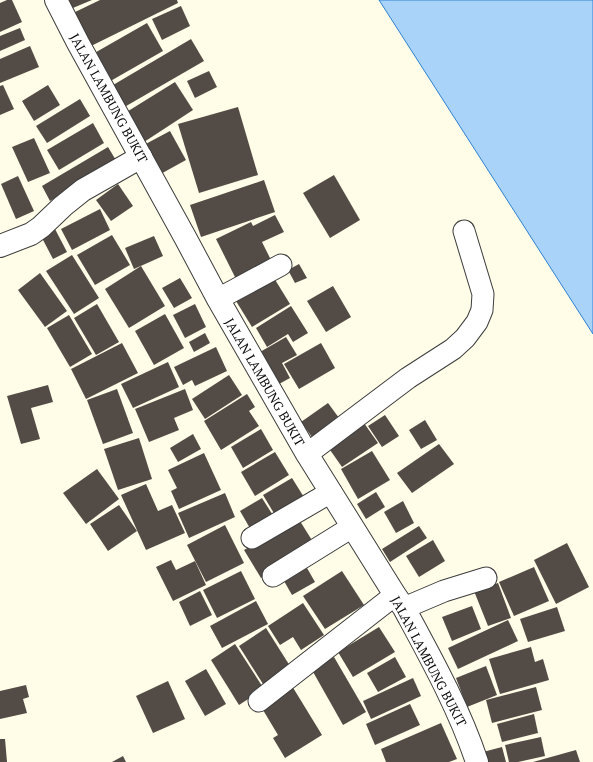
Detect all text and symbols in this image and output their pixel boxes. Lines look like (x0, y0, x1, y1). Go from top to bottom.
street label: JALAN LAMBUNG BUKIT (66, 30, 152, 166)
street label: JALAN LAMBUNG BUKIT (221, 315, 309, 449)
street label: JALAN LAMBUNG BUKIT (387, 593, 471, 729)

